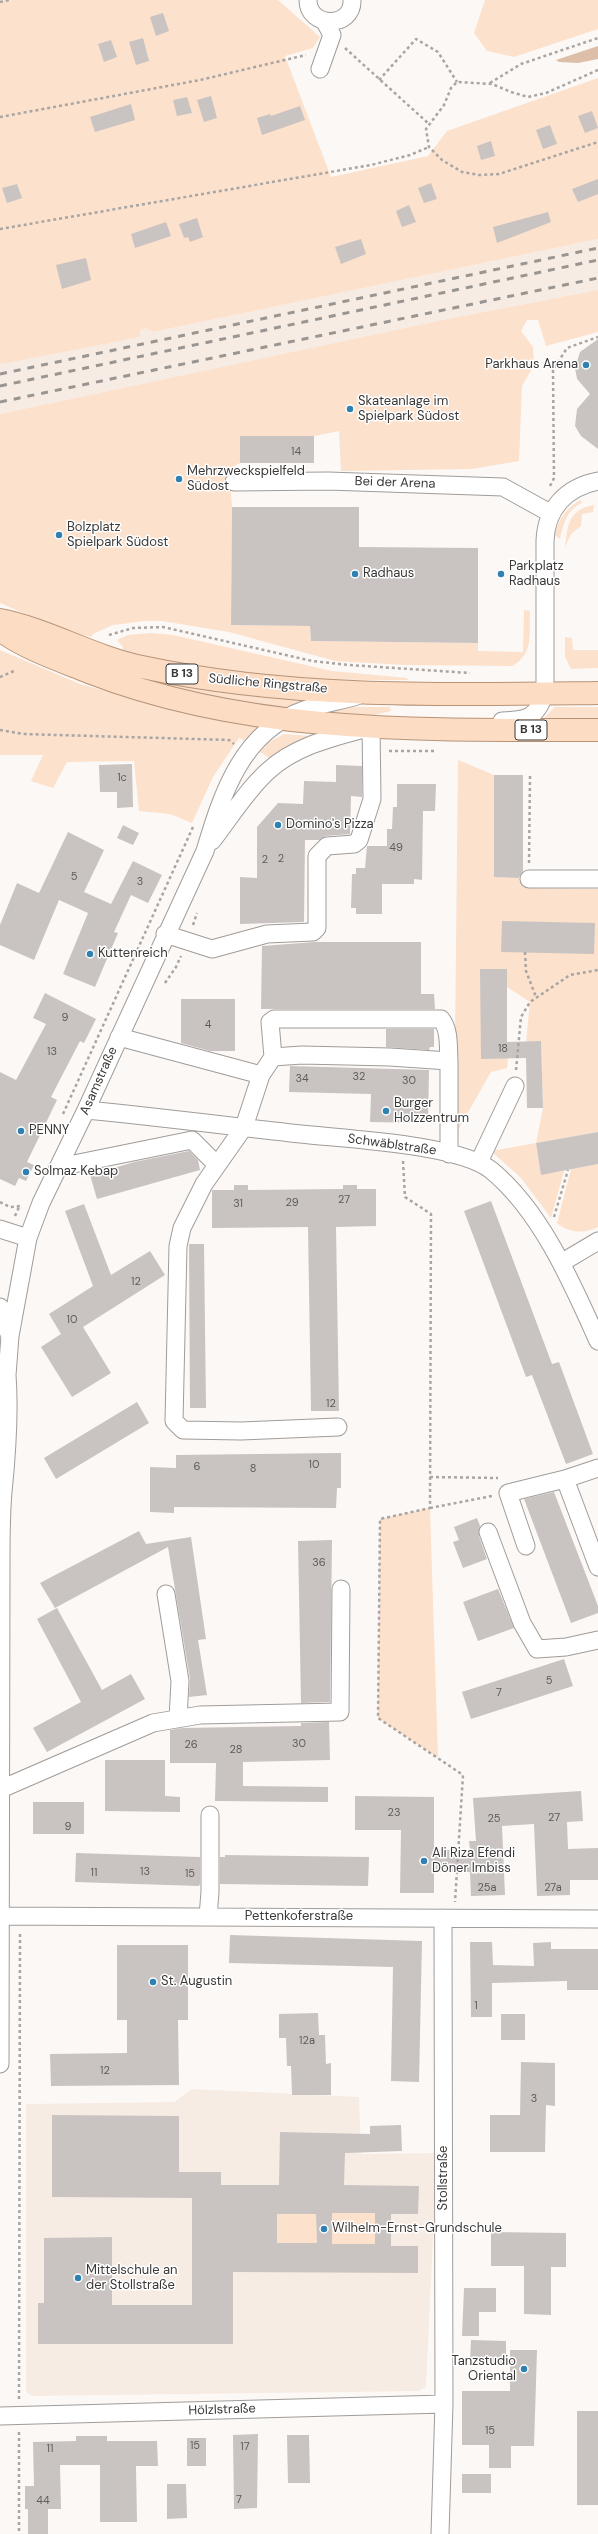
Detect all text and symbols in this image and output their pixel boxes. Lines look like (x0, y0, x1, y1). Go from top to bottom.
place label: Parkhaus Arena (485, 357, 578, 373)
marker: Parkhaus Arena (581, 360, 591, 370)
place label: Skateanlage im Spielpark Südost (358, 394, 459, 425)
marker: Skateanlage im Spielpark Südost (345, 404, 355, 414)
house number: 14 (291, 445, 301, 459)
place label: Mehrzweckspielfeld Südost (187, 464, 305, 495)
marker: Mehrzweckspielfeld Südost (174, 474, 184, 484)
street label: Bei der Arena (354, 474, 436, 492)
place label: Bolzplatz Spielpark Südost (67, 520, 168, 551)
marker: Bolzplatz Spielpark Südost (54, 530, 64, 540)
place label: Parkplatz Radhaus (509, 559, 564, 590)
place label: Radhaus (363, 566, 414, 582)
marker: Radhaus (350, 569, 360, 579)
marker: Parkplatz Radhaus (496, 569, 506, 579)
road number: B 13 (166, 664, 198, 684)
street label: Südliche Ringstraße (208, 671, 328, 697)
road number: B 13 (515, 720, 547, 740)
house number: 1c (117, 771, 127, 785)
place label: Domino's Pizza (286, 817, 374, 833)
marker: Domino's Pizza (273, 820, 283, 830)
house number: 49 (389, 841, 403, 855)
house number: 2 (278, 852, 284, 866)
house number: 2 (262, 853, 268, 867)
house number: 5 (71, 870, 77, 884)
house number: 3 (137, 875, 143, 889)
place label: Kuttenreich (98, 946, 168, 962)
marker: Kuttenreich (85, 949, 95, 959)
house number: 9 (62, 1011, 68, 1025)
house number: 4 (205, 1018, 211, 1032)
house number: 18 (498, 1042, 508, 1056)
house number: 13 (47, 1045, 57, 1059)
street label: Asamstraße (77, 1045, 121, 1117)
house number: 32 (353, 1070, 365, 1084)
house number: 34 (295, 1072, 309, 1086)
house number: 30 (402, 1074, 416, 1088)
place label: Burger Holzzentrum (394, 1096, 469, 1127)
marker: Burger Holzzentrum (381, 1106, 391, 1116)
place label: PENNY (29, 1123, 69, 1139)
marker: PENNY (16, 1126, 26, 1136)
street label: Schwäblstraße (347, 1131, 437, 1159)
place label: Solmaz Kebap (34, 1164, 118, 1180)
marker: Solmaz Kebap (21, 1167, 31, 1177)
house number: 27 (338, 1193, 350, 1207)
house number: 29 (285, 1196, 299, 1210)
house number: 31 (233, 1197, 243, 1211)
house number: 12 (131, 1275, 141, 1289)
house number: 10 (67, 1313, 77, 1327)
house number: 12 (326, 1397, 336, 1411)
house number: 10 (309, 1458, 319, 1472)
house number: 6 (194, 1460, 200, 1474)
house number: 8 (250, 1462, 256, 1476)
house number: 36 (312, 1556, 326, 1570)
house number: 5 (546, 1674, 552, 1688)
house number: 7 (496, 1686, 502, 1700)
house number: 30 (292, 1737, 306, 1751)
house number: 26 (184, 1738, 198, 1752)
house number: 28 (230, 1743, 242, 1757)
house number: 23 (388, 1806, 400, 1820)
house number: 27 (548, 1811, 560, 1825)
house number: 25 (487, 1812, 501, 1826)
house number: 9 (65, 1820, 71, 1834)
place label: Ali Riza Efendi Döner Imbiss (432, 1846, 515, 1877)
marker: Ali Riza Efendi Döner Imbiss (419, 1856, 429, 1866)
house number: 13 (140, 1865, 150, 1879)
house number: 11 (91, 1866, 97, 1880)
house number: 15 (185, 1867, 195, 1881)
house number: 25a (477, 1881, 497, 1895)
house number: 27a (544, 1881, 562, 1895)
street label: Pettenkoferstraße (245, 1909, 353, 1925)
place label: St. Augustin (161, 1974, 232, 1990)
marker: St. Augustin (148, 1977, 158, 1987)
house number: 1 (474, 1999, 478, 2013)
house number: 12a (299, 2034, 315, 2048)
house number: 12 (100, 2064, 110, 2078)
house number: 3 (531, 2092, 537, 2106)
street label: Stollstraße (436, 2146, 452, 2210)
place label: Wilhelm-Ernst-Grundschule (332, 2221, 502, 2237)
marker: Wilhelm-Ernst-Grundschule (319, 2224, 329, 2234)
place label: Mittelschule an der Stollstraße (86, 2263, 178, 2294)
marker: Mittelschule an der Stollstraße (73, 2273, 83, 2283)
place label: Tanzstudio Oriental (451, 2354, 516, 2385)
marker: Tanzstudio Oriental (519, 2364, 529, 2374)
street label: Hölzlstraße (188, 2401, 256, 2419)
house number: 15 (485, 2424, 495, 2438)
house number: 15 (190, 2439, 200, 2453)
house number: 17 (240, 2440, 250, 2454)
house number: 11 (47, 2442, 53, 2456)
house number: 7 (236, 2493, 242, 2507)
house number: 44 (36, 2494, 50, 2508)

